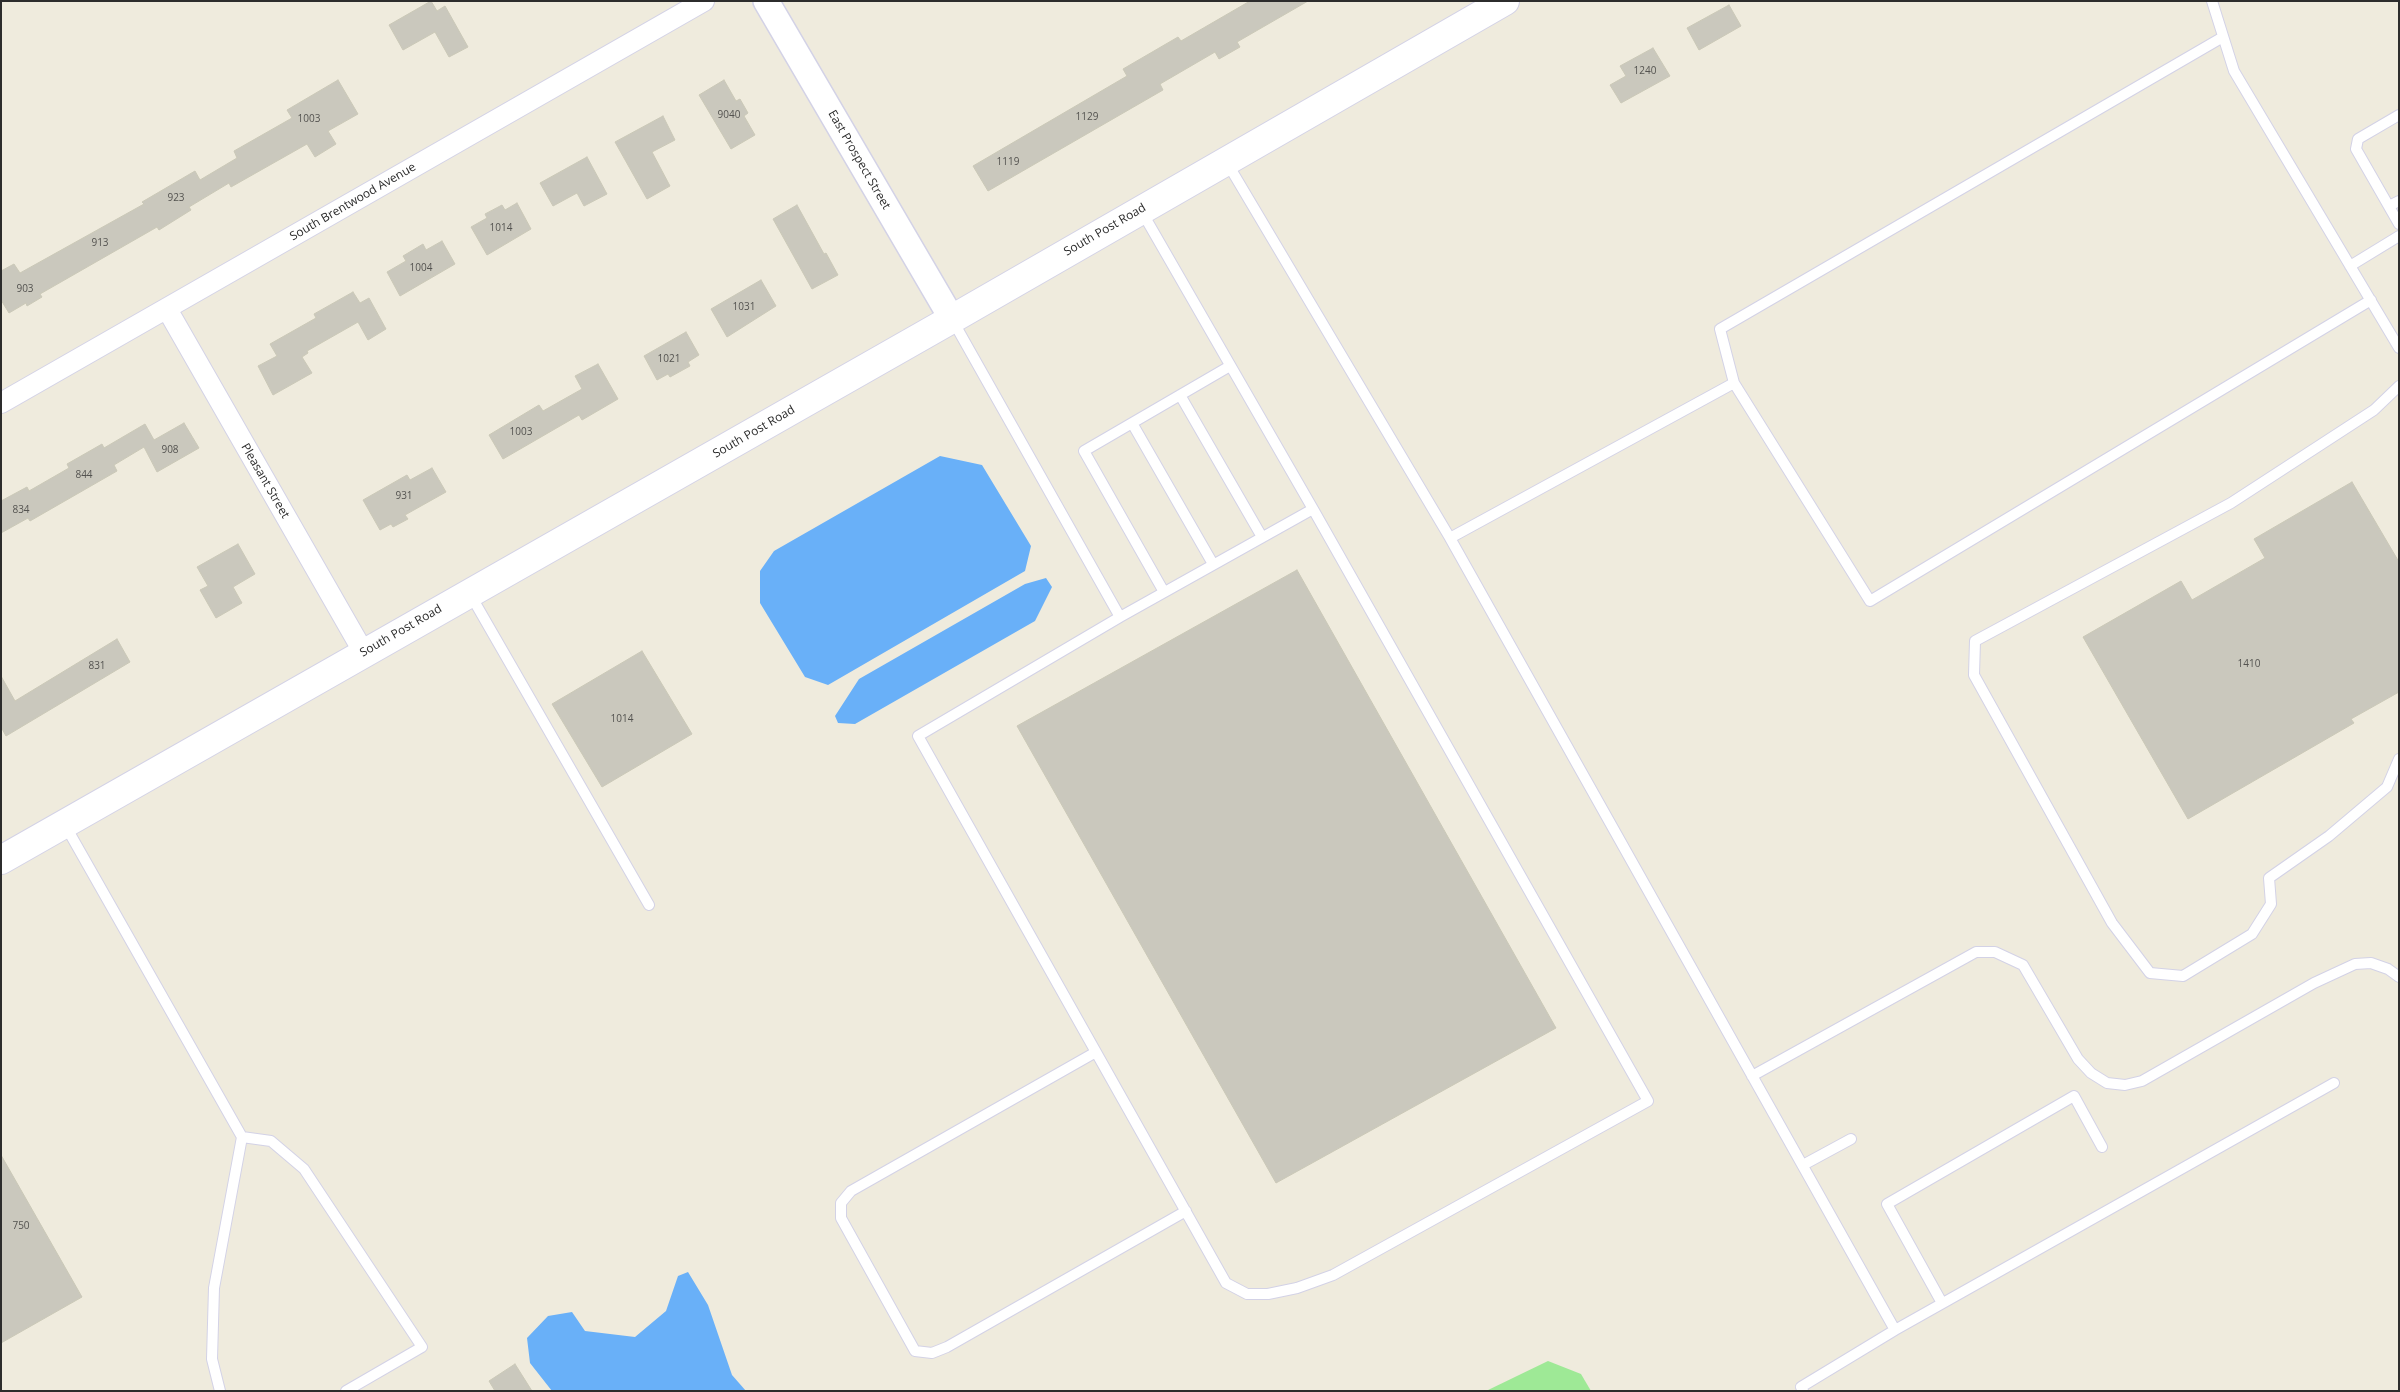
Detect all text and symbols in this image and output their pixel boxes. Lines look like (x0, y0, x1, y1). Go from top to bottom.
house number: 1240 (1634, 65, 1656, 77)
street label: East Prospect Street (825, 108, 893, 212)
house number: 9040 (718, 109, 740, 121)
house number: 1129 (1076, 111, 1098, 123)
house number: 1003 (298, 113, 320, 125)
house number: 1119 (997, 156, 1019, 168)
street label: South Brentwood Avenue (288, 160, 418, 244)
house number: 923 (167, 192, 185, 204)
street label: South Post Road (1062, 201, 1148, 259)
house number: 1014 (490, 222, 512, 234)
house number: 913 (91, 237, 109, 249)
house number: 1004 (410, 262, 432, 274)
house number: 903 (16, 283, 34, 295)
house number: 1031 (733, 301, 755, 313)
house number: 1021 (658, 353, 680, 365)
street label: South Post Road (711, 403, 797, 461)
house number: 1003 (510, 426, 532, 438)
street label: Pleasant Street (238, 441, 292, 521)
house number: 908 (161, 444, 179, 456)
house number: 844 (75, 469, 93, 481)
house number: 931 (395, 490, 413, 502)
house number: 834 (12, 504, 30, 516)
street label: South Post Road (358, 602, 444, 660)
house number: 1410 (2238, 658, 2260, 670)
house number: 831 (88, 660, 106, 672)
house number: 1014 (611, 713, 633, 725)
house number: 750 (12, 1220, 30, 1232)

